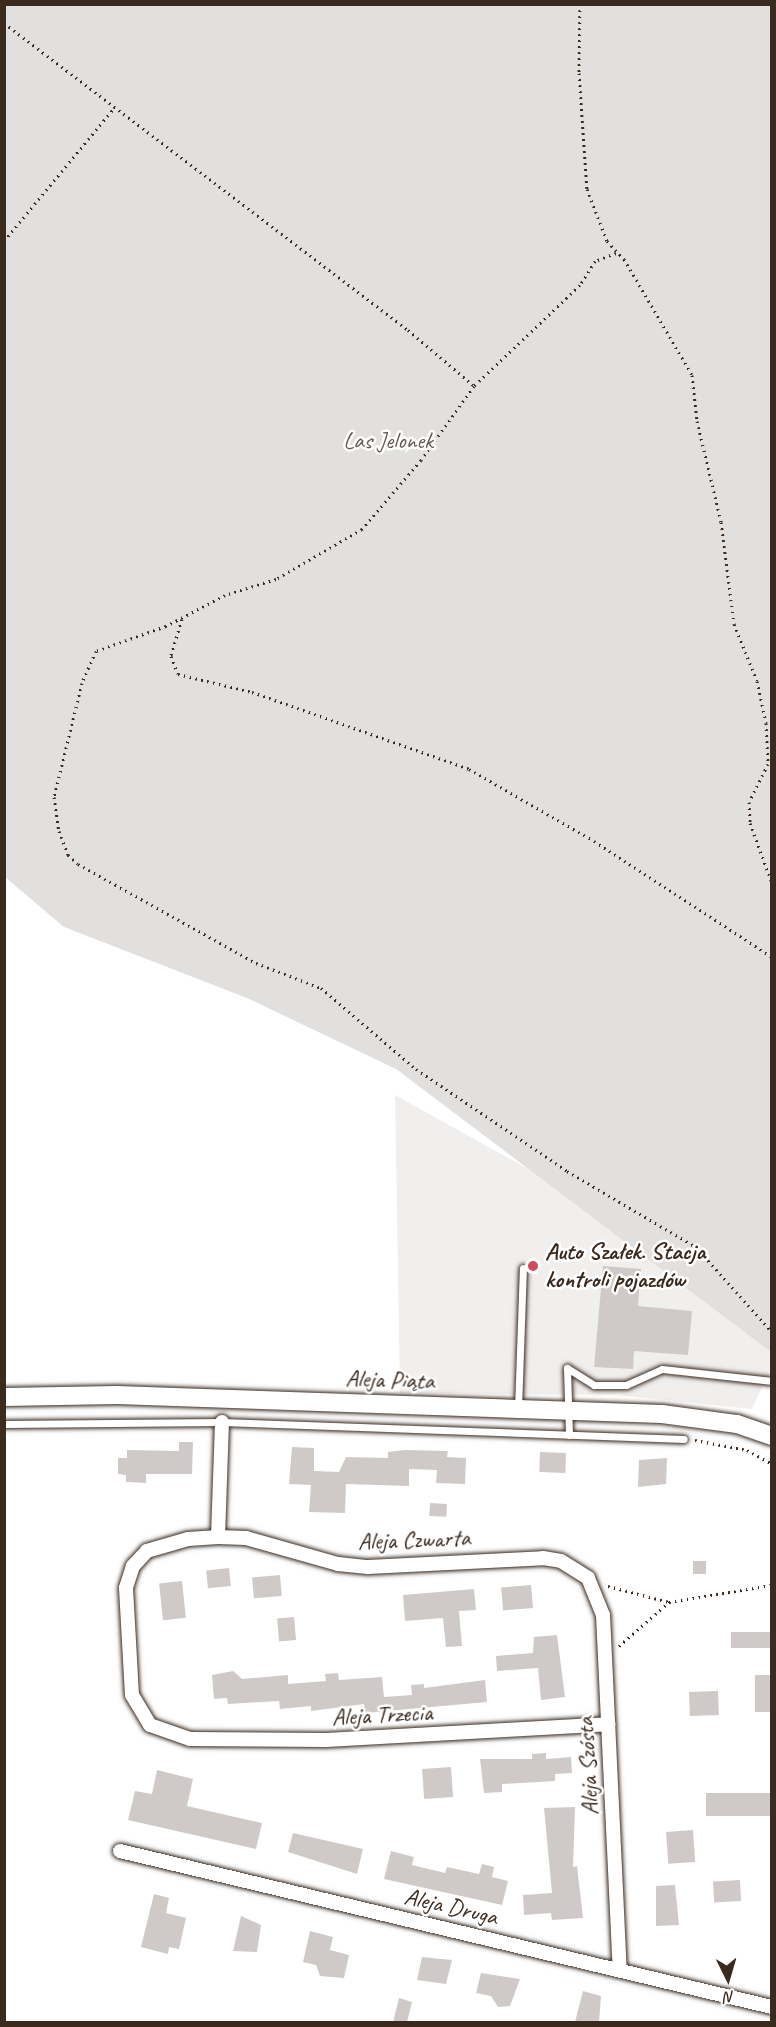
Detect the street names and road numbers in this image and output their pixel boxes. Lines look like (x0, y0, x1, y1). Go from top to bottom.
street label: Aleja Piąta (345, 1364, 435, 1396)
street label: Aleja Czwarta (357, 1524, 471, 1556)
street label: Aleja Trzecia (331, 1698, 433, 1732)
street label: Aleja Szósta (571, 1716, 605, 1816)
street label: Aleja Druga (402, 1882, 500, 1932)

